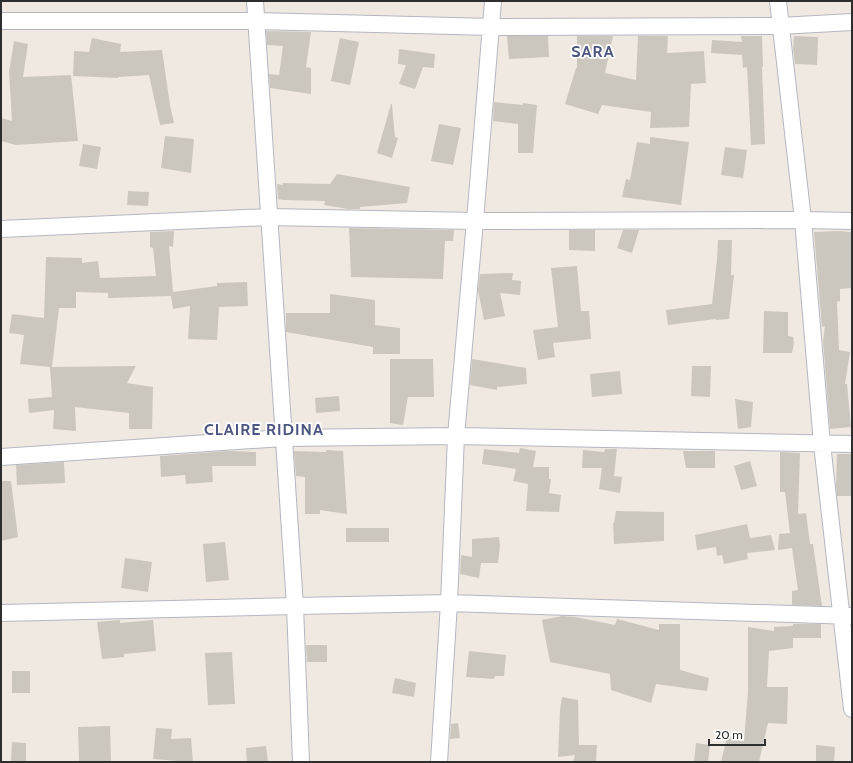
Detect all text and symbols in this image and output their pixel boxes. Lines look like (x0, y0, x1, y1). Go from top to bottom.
district label: SARA (571, 42, 615, 61)
district label: CLAIRE RIDINA (204, 420, 324, 439)
scale bar (709, 721, 765, 747)
text: 20 m (715, 727, 743, 742)

